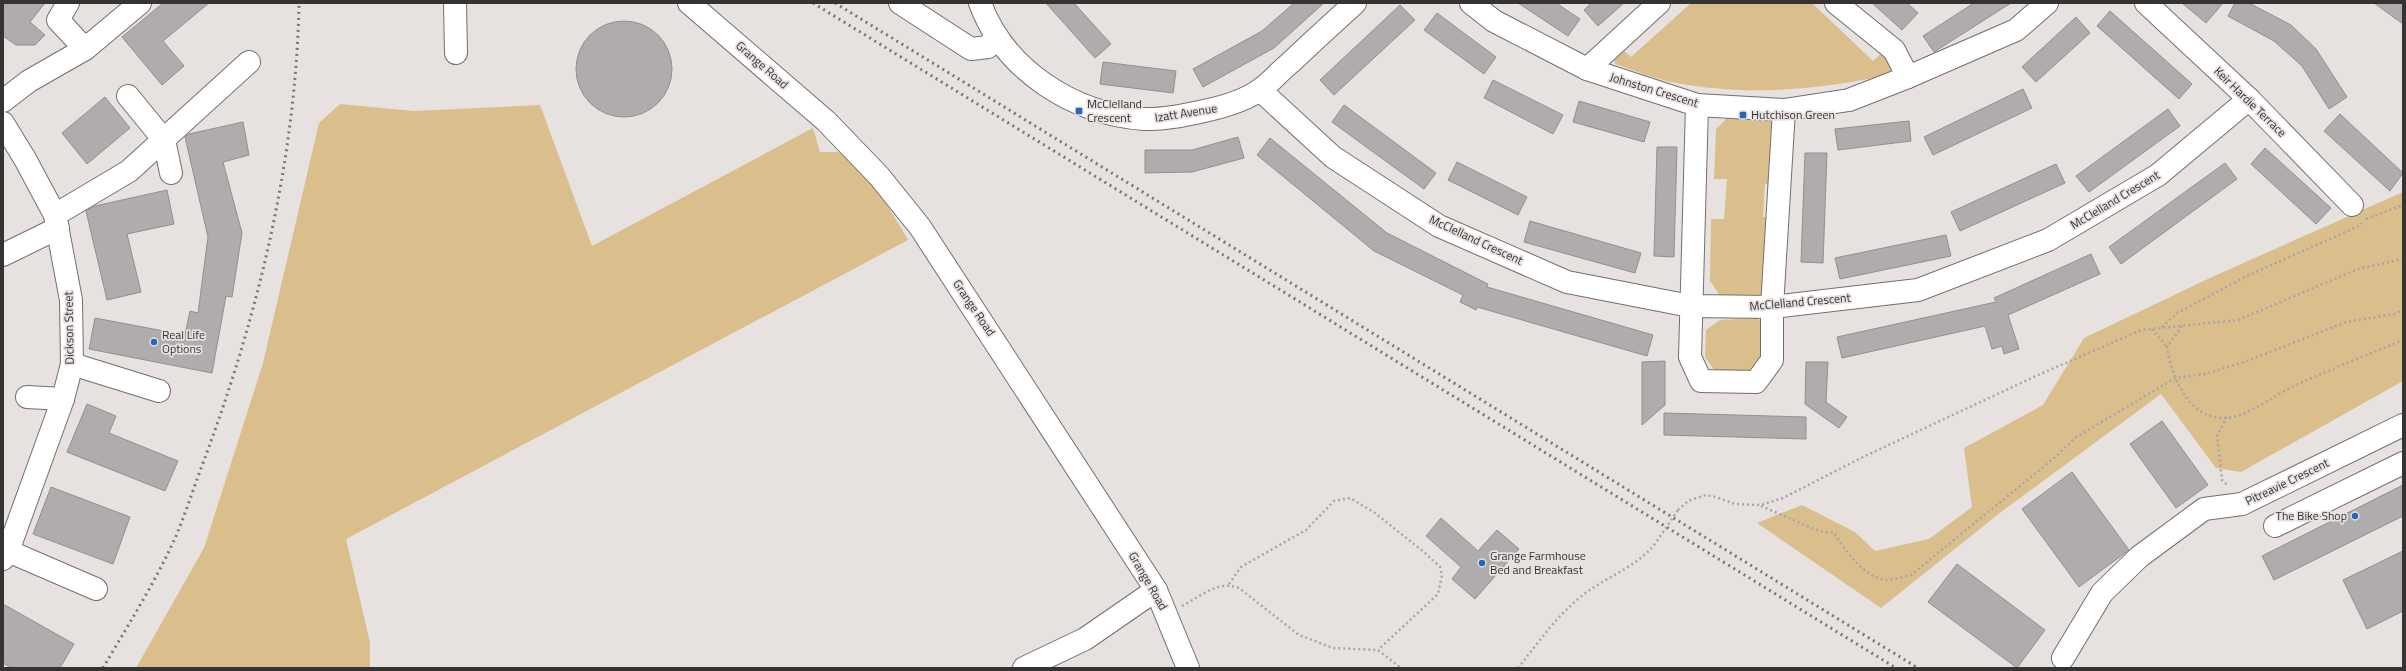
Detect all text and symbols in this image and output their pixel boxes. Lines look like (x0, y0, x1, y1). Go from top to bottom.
street label: Grange Road (732, 36, 793, 93)
street label: Keir Hardie Terrace (2210, 62, 2291, 141)
street label: Johnston Crescent (1607, 67, 1702, 112)
place label: McClelland Crescent (1087, 94, 1142, 127)
street label: Izatt Avenue (1153, 98, 1219, 127)
place label: Hutchison Green (1751, 105, 1835, 124)
marker: McClelland Crescent (1074, 106, 1084, 116)
marker: Hutchison Green (1738, 110, 1748, 120)
street label: McClelland Crescent (2066, 165, 2164, 234)
street label: McClelland Crescent (1426, 209, 1527, 270)
street label: Grange Road (948, 276, 1000, 340)
street label: McClelland Crescent (1749, 288, 1852, 315)
street label: Dickson Street (58, 290, 79, 365)
place label: Real Life Options (162, 325, 205, 358)
marker: Real Life Options (149, 337, 159, 347)
street label: Pitreavie Crescent (2242, 453, 2333, 510)
place label: The Bike Shop (2276, 506, 2347, 525)
marker: The Bike Shop (2350, 511, 2360, 521)
place label: Grange Farmhouse Bed and Breakfast (1490, 546, 1586, 579)
street label: Grange Road (1124, 548, 1173, 614)
marker: Grange Farmhouse Bed and Breakfast (1477, 558, 1487, 568)

